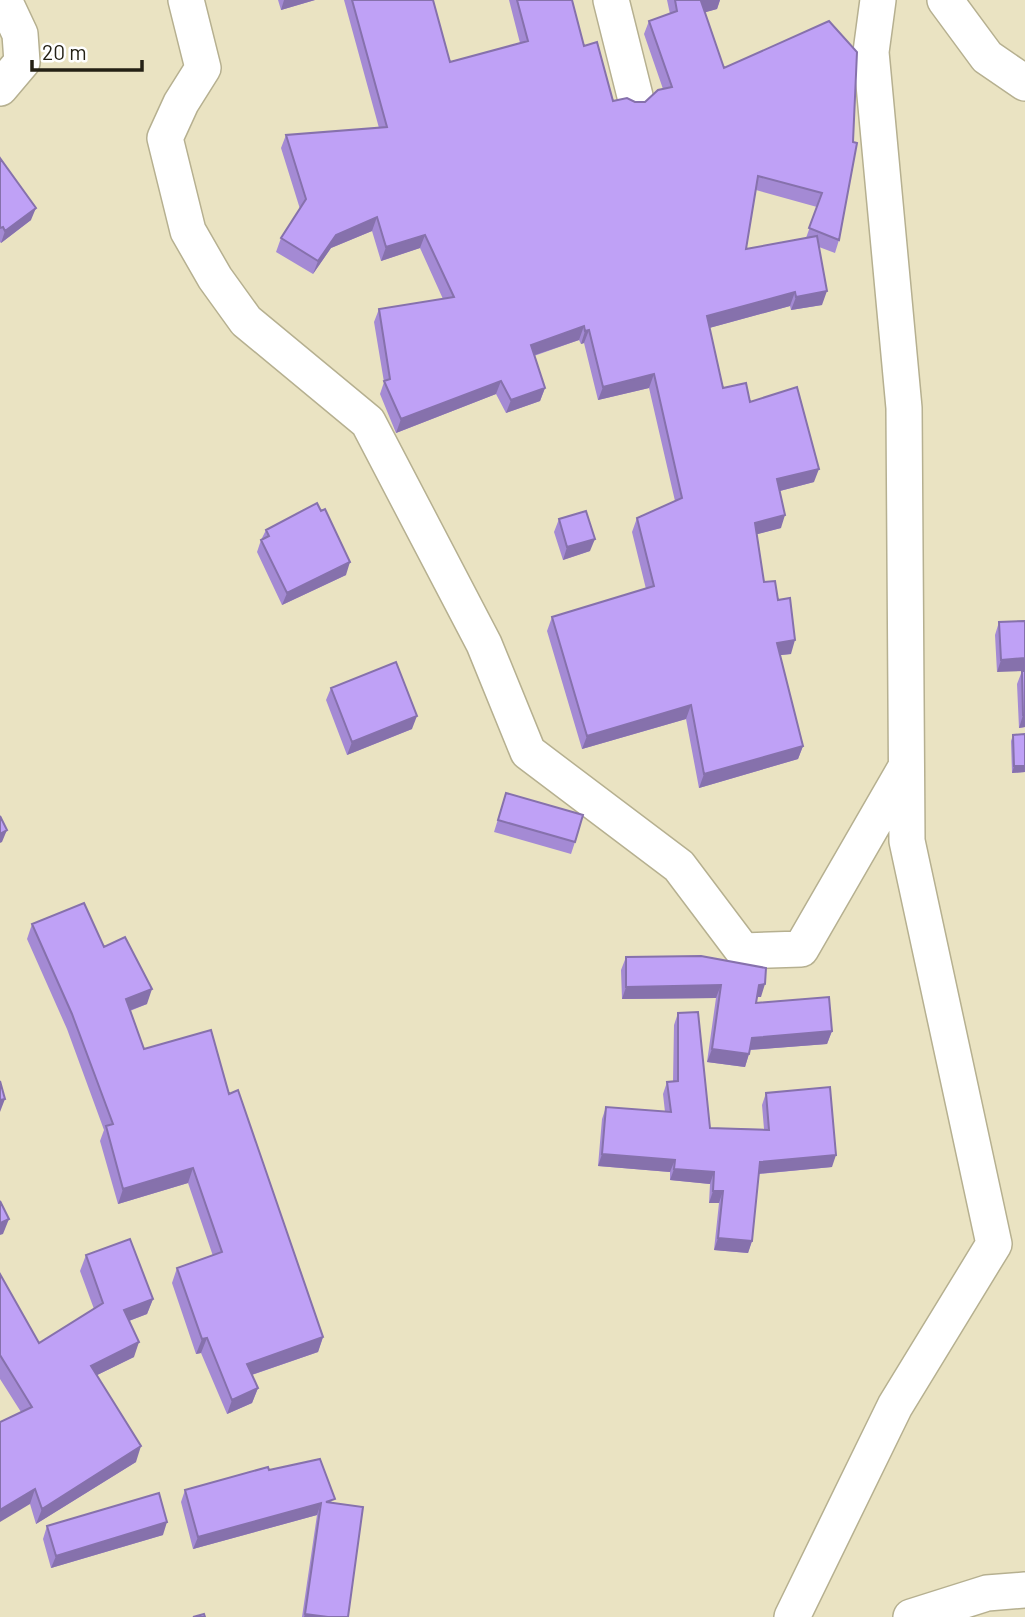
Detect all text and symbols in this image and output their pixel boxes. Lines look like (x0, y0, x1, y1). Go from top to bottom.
scale bar (32, 28, 142, 72)
text: 20 m (42, 39, 87, 64)

